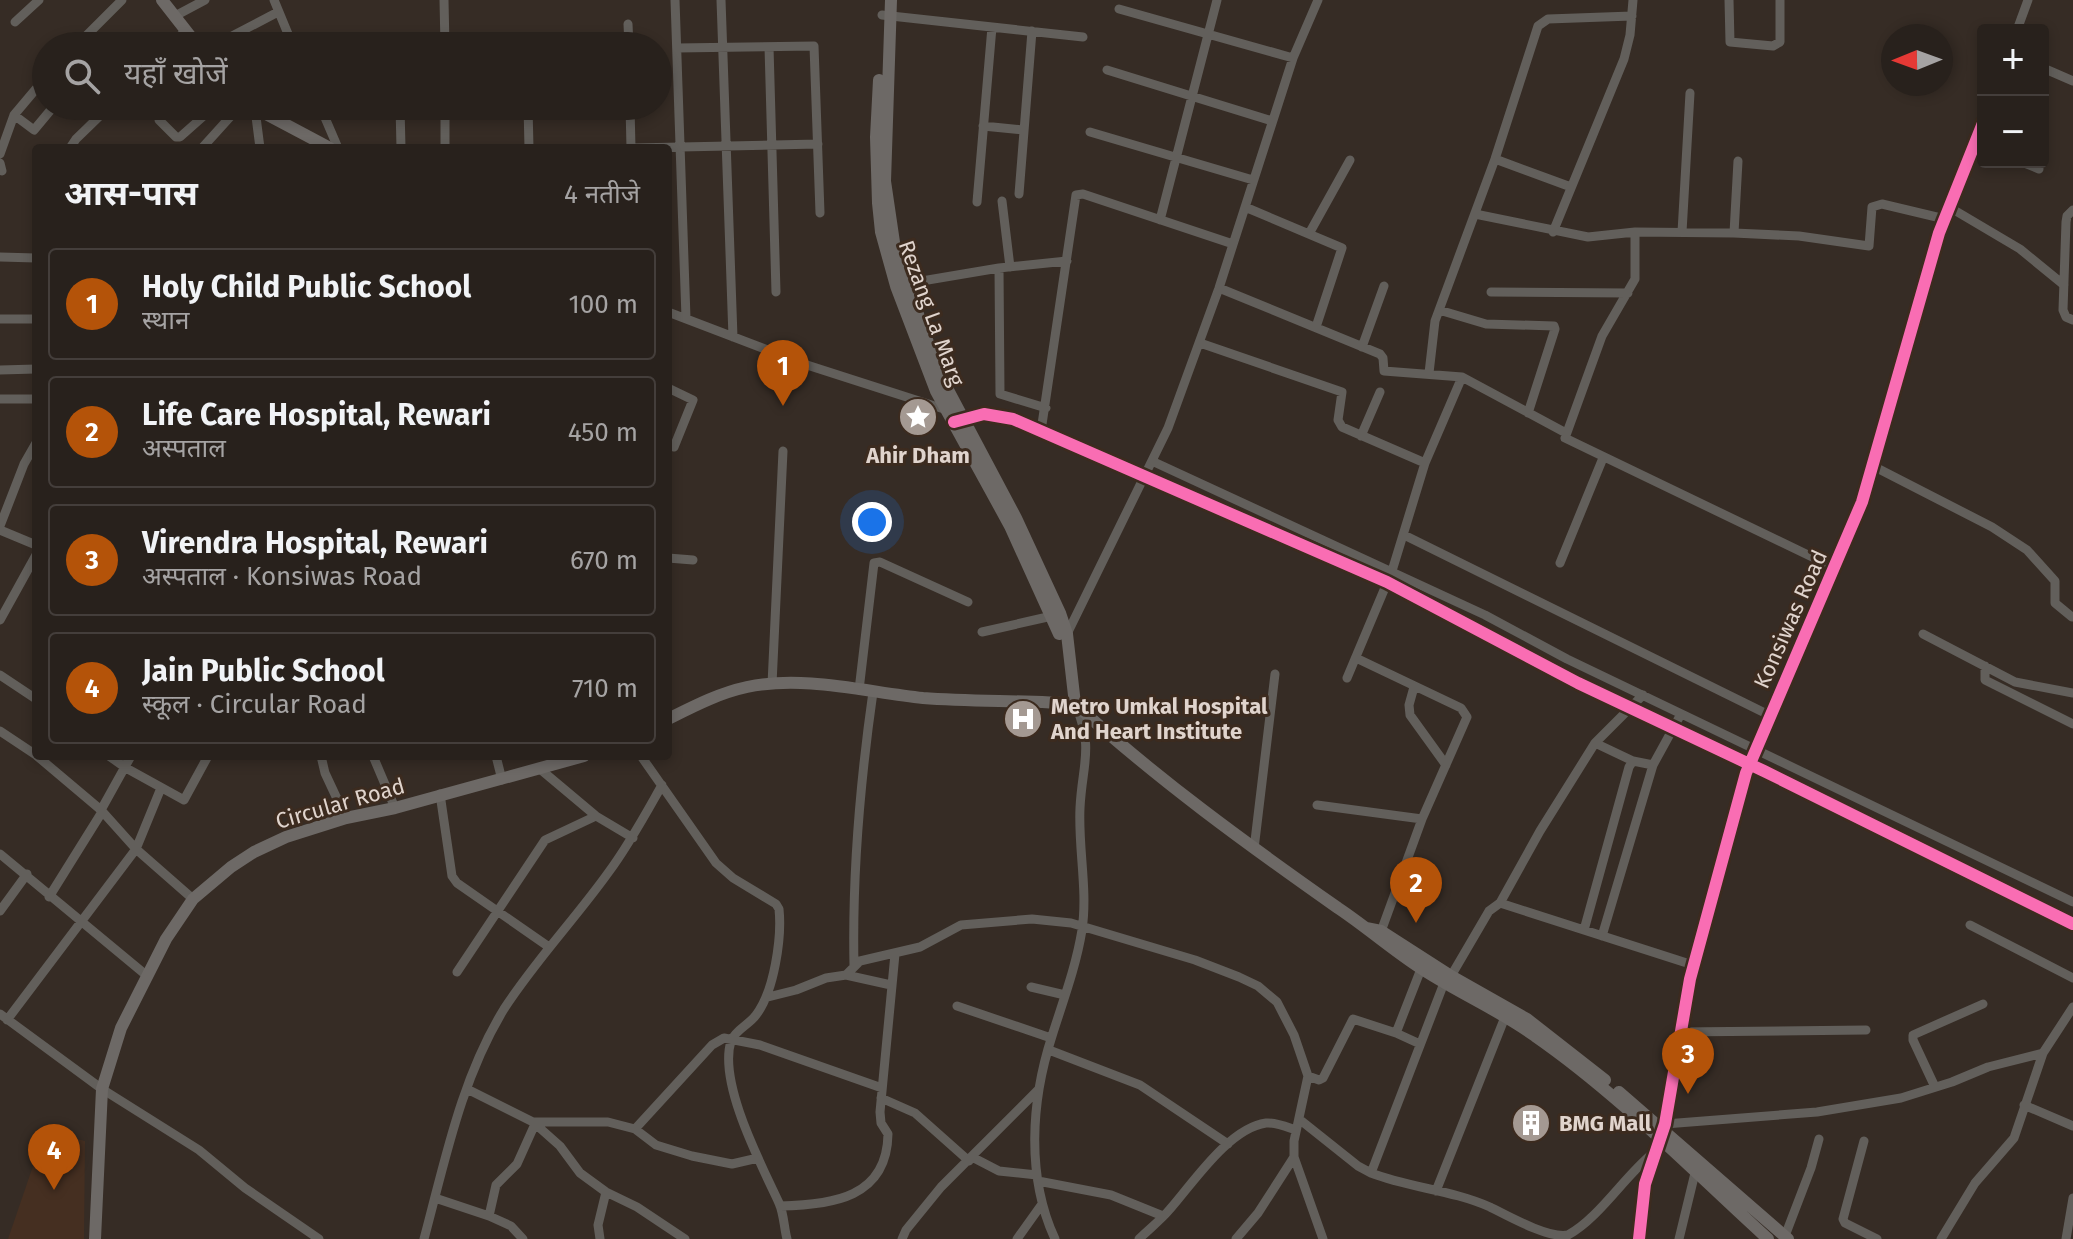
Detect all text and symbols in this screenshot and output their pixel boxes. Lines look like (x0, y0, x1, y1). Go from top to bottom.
north arrow (1881, 24, 1953, 96)
map controls (1977, 24, 2049, 168)
button: + (1977, 24, 2049, 96)
search box (32, 32, 672, 120)
icon: search (60, 54, 104, 98)
text: यहाँ खोजें (124, 56, 228, 92)
button: − (1977, 96, 2049, 168)
text: आस-पास (64, 173, 198, 214)
text: 4 नतीजे (564, 179, 640, 210)
street label: Rezang La Marg (893, 236, 971, 390)
text: Holy Child Public School (142, 269, 471, 305)
text: 1 (86, 289, 98, 320)
text: 100 m (569, 289, 638, 320)
text: स्थान (142, 305, 189, 336)
pin: 1 (757, 340, 809, 406)
place icon: Ahir Dham (897, 396, 939, 438)
text: Life Care Hospital, Rewari (142, 397, 491, 433)
text: 2 (85, 417, 99, 448)
text: 450 m (568, 417, 638, 448)
text: अस्पताल (142, 433, 226, 464)
place label: Ahir Dham (865, 442, 970, 469)
your location (852, 502, 892, 542)
text: Virendra Hospital, Rewari (142, 525, 488, 561)
text: 3 (85, 545, 99, 576)
text: 670 m (570, 545, 638, 576)
street label: Konsiwas Road (1748, 546, 1833, 693)
text: अस्पताल · Konsiwas Road (142, 561, 422, 592)
text: Jain Public School (142, 653, 385, 689)
text: 4 (85, 673, 99, 704)
text: 710 m (572, 673, 638, 704)
text: स्कूल · Circular Road (142, 689, 367, 720)
place label: Metro Umkal Hospital And Heart Institute (1050, 693, 1268, 745)
hospital icon: Metro Umkal Hospital And Heart Institute (1002, 698, 1044, 740)
street label: Circular Road (273, 772, 408, 835)
pin: 2 (1390, 857, 1442, 923)
pin: 3 (1662, 1028, 1714, 1094)
building icon: BMG Mall (1510, 1102, 1552, 1144)
place label: BMG Mall (1559, 1110, 1652, 1137)
pin: 4 (28, 1124, 80, 1190)

